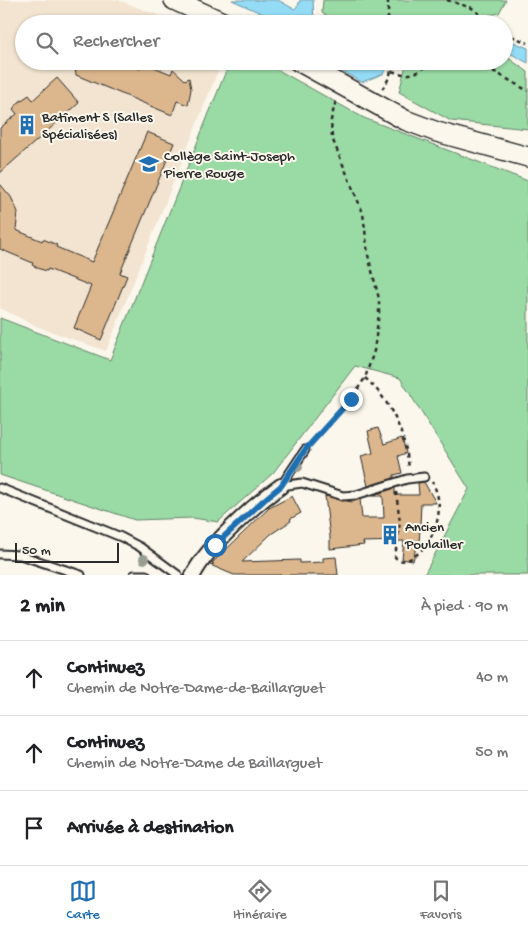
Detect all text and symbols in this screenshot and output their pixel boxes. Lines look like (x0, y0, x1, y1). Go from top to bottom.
search box (15, 15, 513, 70)
icon: search (33, 29, 61, 57)
text: Rechercher (73, 31, 159, 54)
place label: Batîment S (Salles Spécialisées) (41, 109, 153, 144)
building icon: Batîment S (Salles Spécialisées) (16, 114, 38, 136)
place label: Collège Saint-Joseph Pierre Rouge (163, 148, 295, 183)
school or university icon: Collège Saint-Joseph Pierre Rouge (138, 153, 160, 175)
route end (340, 388, 363, 411)
place label: Ancien Poulailler (404, 519, 464, 554)
building icon: Ancien Poulailler (379, 524, 401, 546)
route start (204, 534, 227, 557)
scale bar (15, 540, 119, 563)
text: 50 m (22, 543, 51, 560)
text: 2 min (20, 595, 65, 620)
text: À pied · 90 m (421, 598, 508, 617)
text: Continuez (67, 657, 144, 680)
icon: ahead (20, 664, 48, 692)
text: 40 m (476, 669, 508, 688)
text: Chemin de Notre-Dame-de-Baillarguet (67, 680, 325, 699)
text: Continuez (67, 732, 144, 755)
icon: ahead (20, 739, 48, 767)
text: 50 m (475, 744, 508, 763)
text: Chemin de Notre-Dame de Baillarguet (67, 755, 322, 774)
icon: arrive (20, 814, 48, 842)
text: Arrivée à destination (67, 817, 233, 840)
tab: Carte (67, 877, 100, 924)
tab: Itinéraire (233, 877, 287, 924)
tab: Favoris (420, 877, 461, 924)

